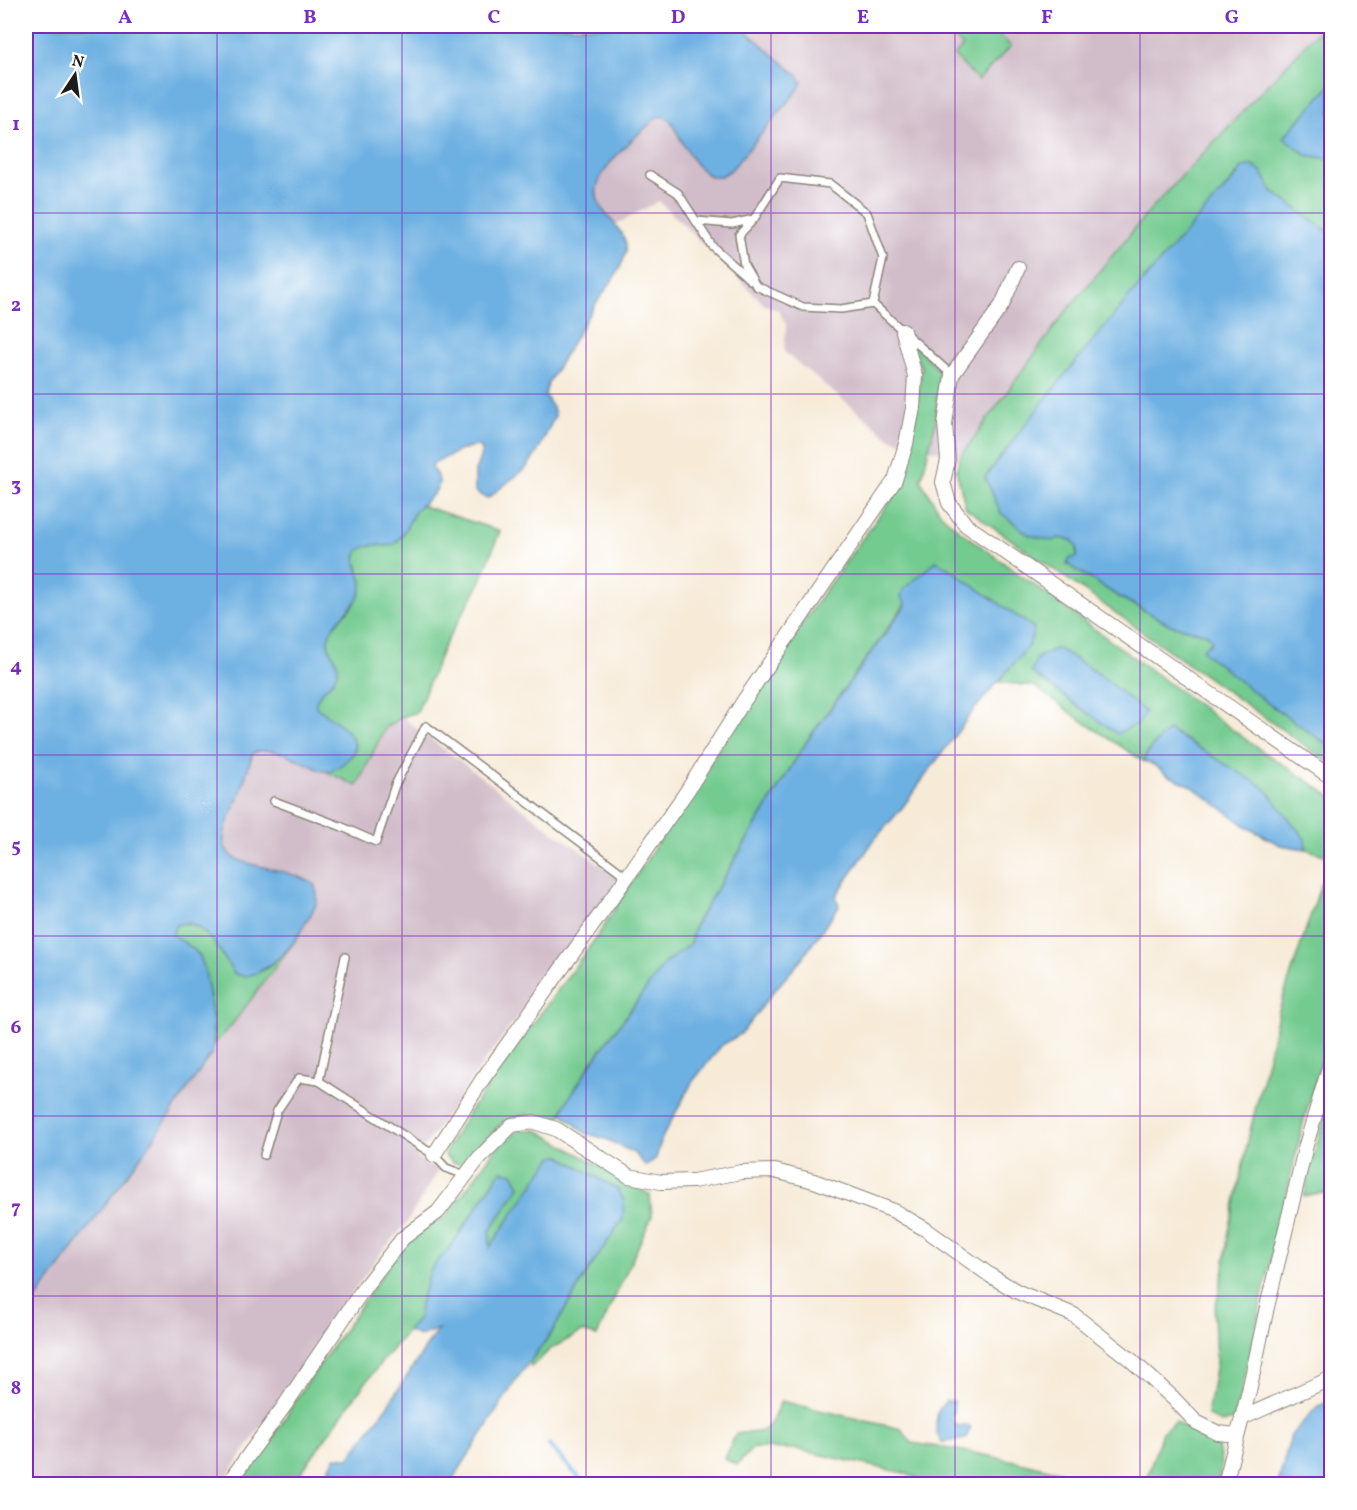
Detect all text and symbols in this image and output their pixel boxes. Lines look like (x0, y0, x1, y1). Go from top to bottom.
text: A (118, 4, 132, 32)
text: B (303, 4, 317, 32)
text: C (488, 4, 501, 32)
text: D (671, 4, 685, 32)
text: E (857, 4, 869, 32)
text: F (1041, 4, 1053, 32)
text: G (1225, 4, 1239, 32)
north arrow (45, 45, 105, 105)
text: N (70, 50, 86, 74)
text: 1 (12, 111, 20, 139)
text: 2 (11, 292, 21, 320)
text: 3 (11, 472, 21, 500)
text: 4 (10, 653, 22, 681)
text: 5 (11, 833, 21, 861)
text: 6 (11, 1014, 22, 1042)
text: 7 (11, 1194, 21, 1222)
text: 8 (11, 1375, 21, 1403)

